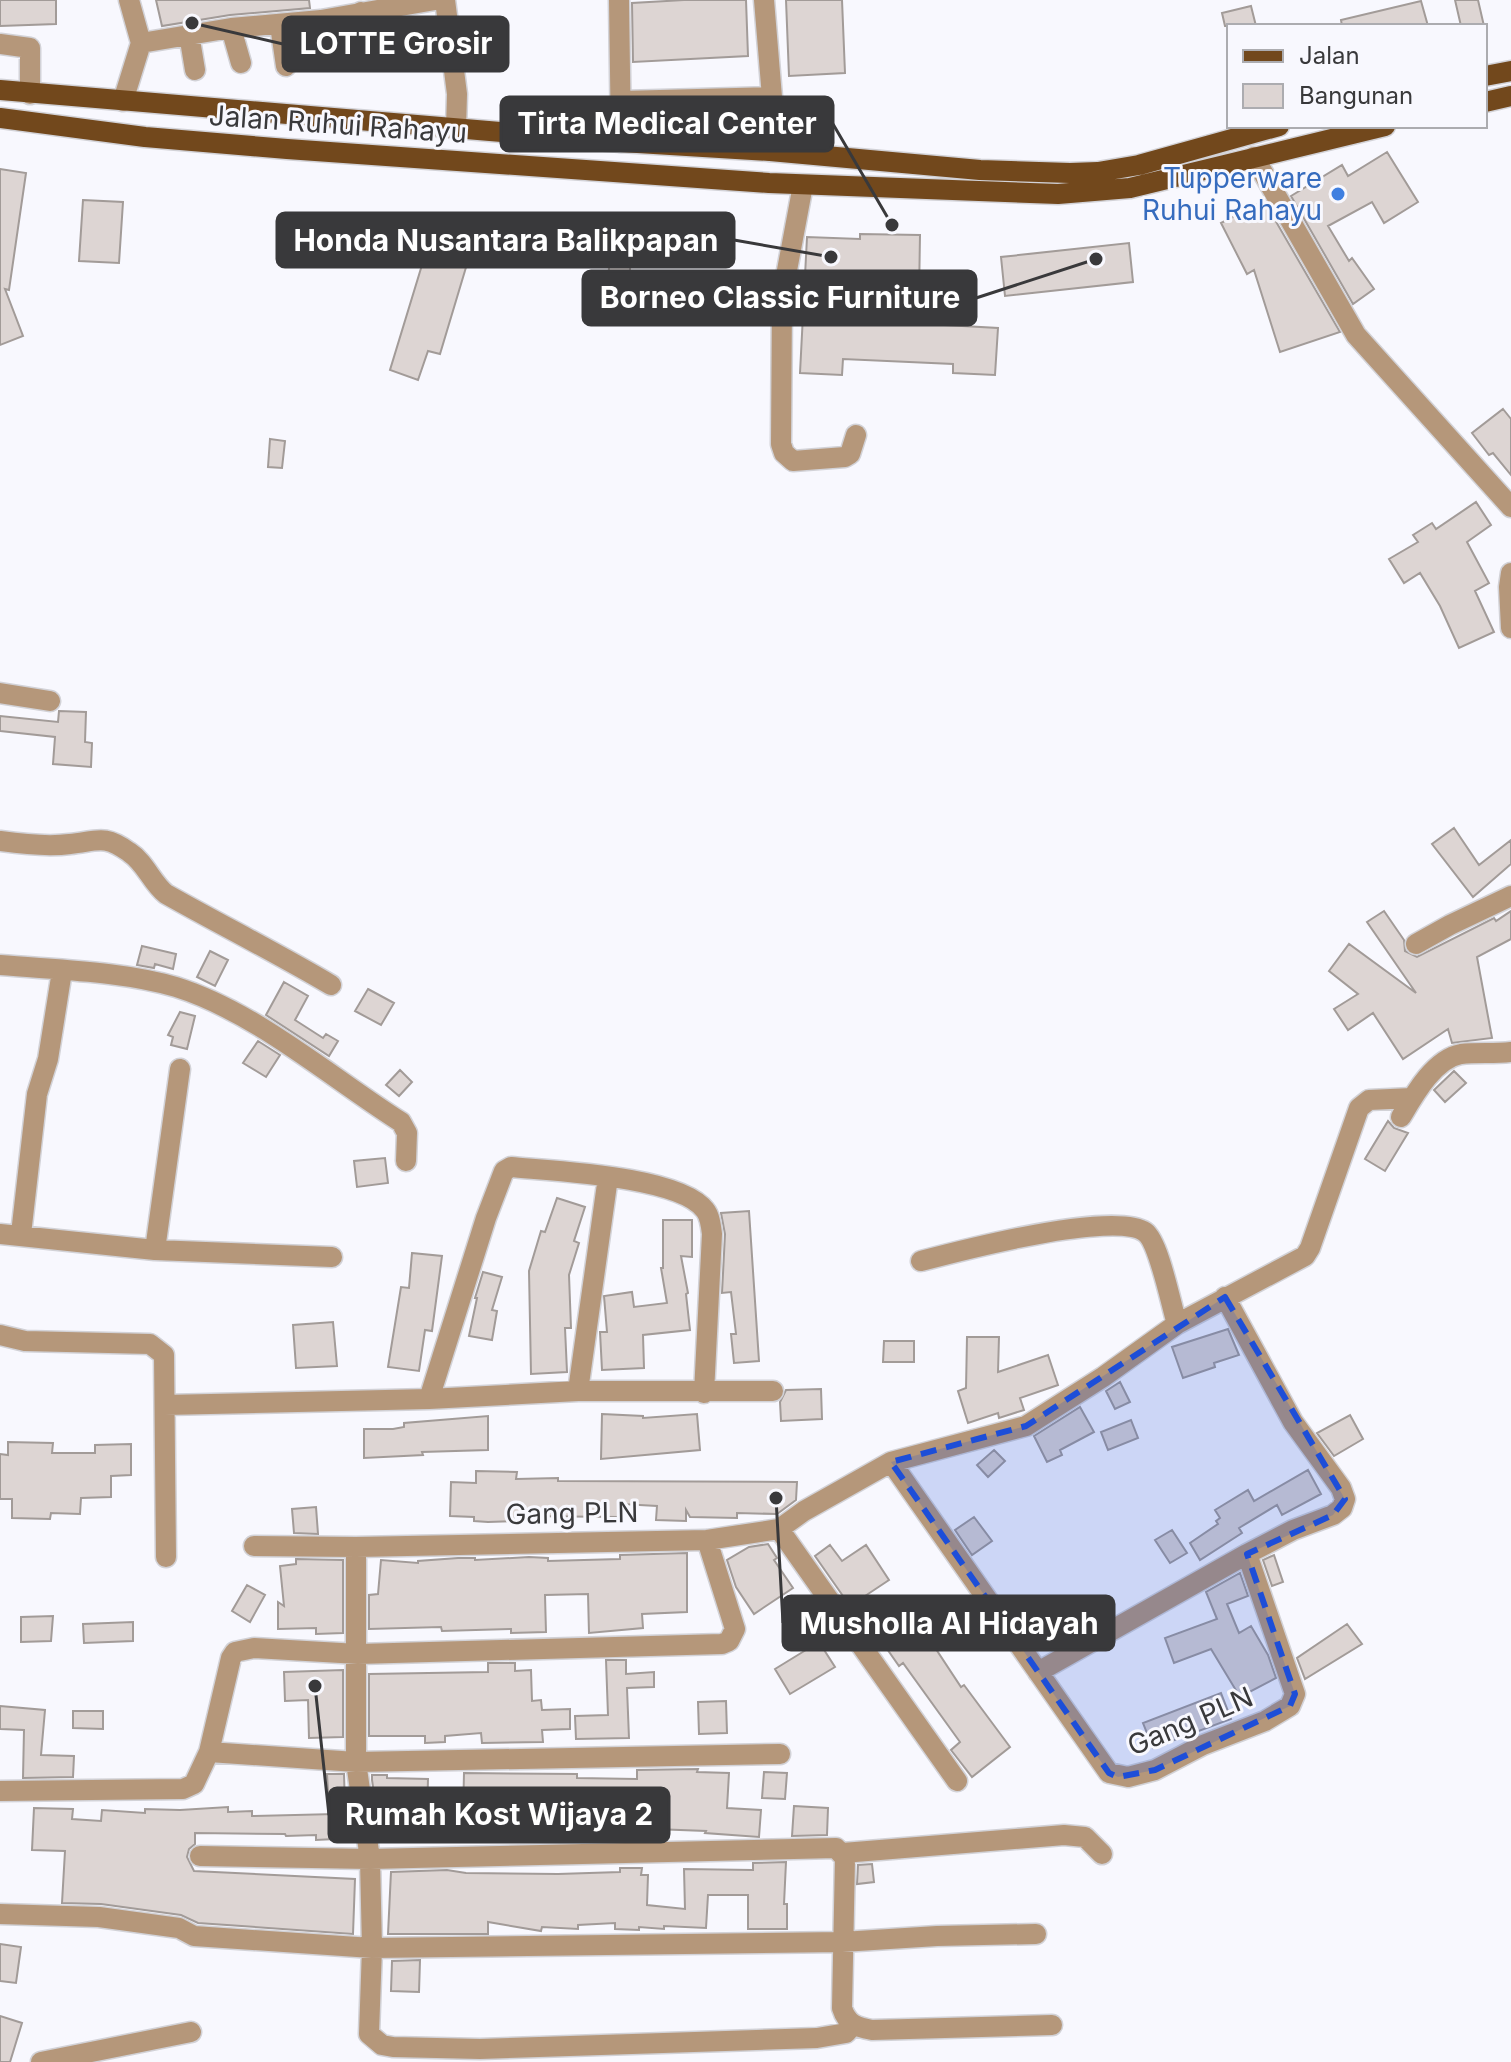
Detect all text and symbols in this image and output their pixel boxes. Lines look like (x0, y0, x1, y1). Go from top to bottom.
callout: LOTTE Grosir (283, 17, 508, 71)
legend (1227, 24, 1487, 128)
text: LOTTE Grosir (299, 25, 493, 61)
text: Jalan (1299, 41, 1360, 70)
text: Bangunan (1299, 81, 1413, 110)
callout: Tirta Medical Center (501, 97, 833, 151)
street label: Jalan Ruhui Rahayu (208, 98, 468, 150)
text: Tirta Medical Center (517, 105, 817, 141)
place label: Tupperware Ruhui Rahayu (1142, 161, 1322, 227)
marker: Tupperware Ruhui Rahayu (1329, 185, 1347, 203)
callout: Honda Nusantara Balikpapan (277, 213, 734, 267)
text: Honda Nusantara Balikpapan (293, 222, 719, 258)
callout: Borneo Classic Furniture (583, 271, 976, 325)
text: Borneo Classic Furniture (600, 279, 960, 315)
street label: Gang PLN (505, 1495, 639, 1531)
callout: Musholla Al Hidayah (783, 1596, 1114, 1650)
text: Musholla Al Hidayah (799, 1605, 1099, 1641)
street label: Gang PLN (1122, 1679, 1258, 1763)
callout: Rumah Kost Wijaya 2 (329, 1788, 669, 1842)
text: Rumah Kost Wijaya 2 (345, 1796, 653, 1832)

